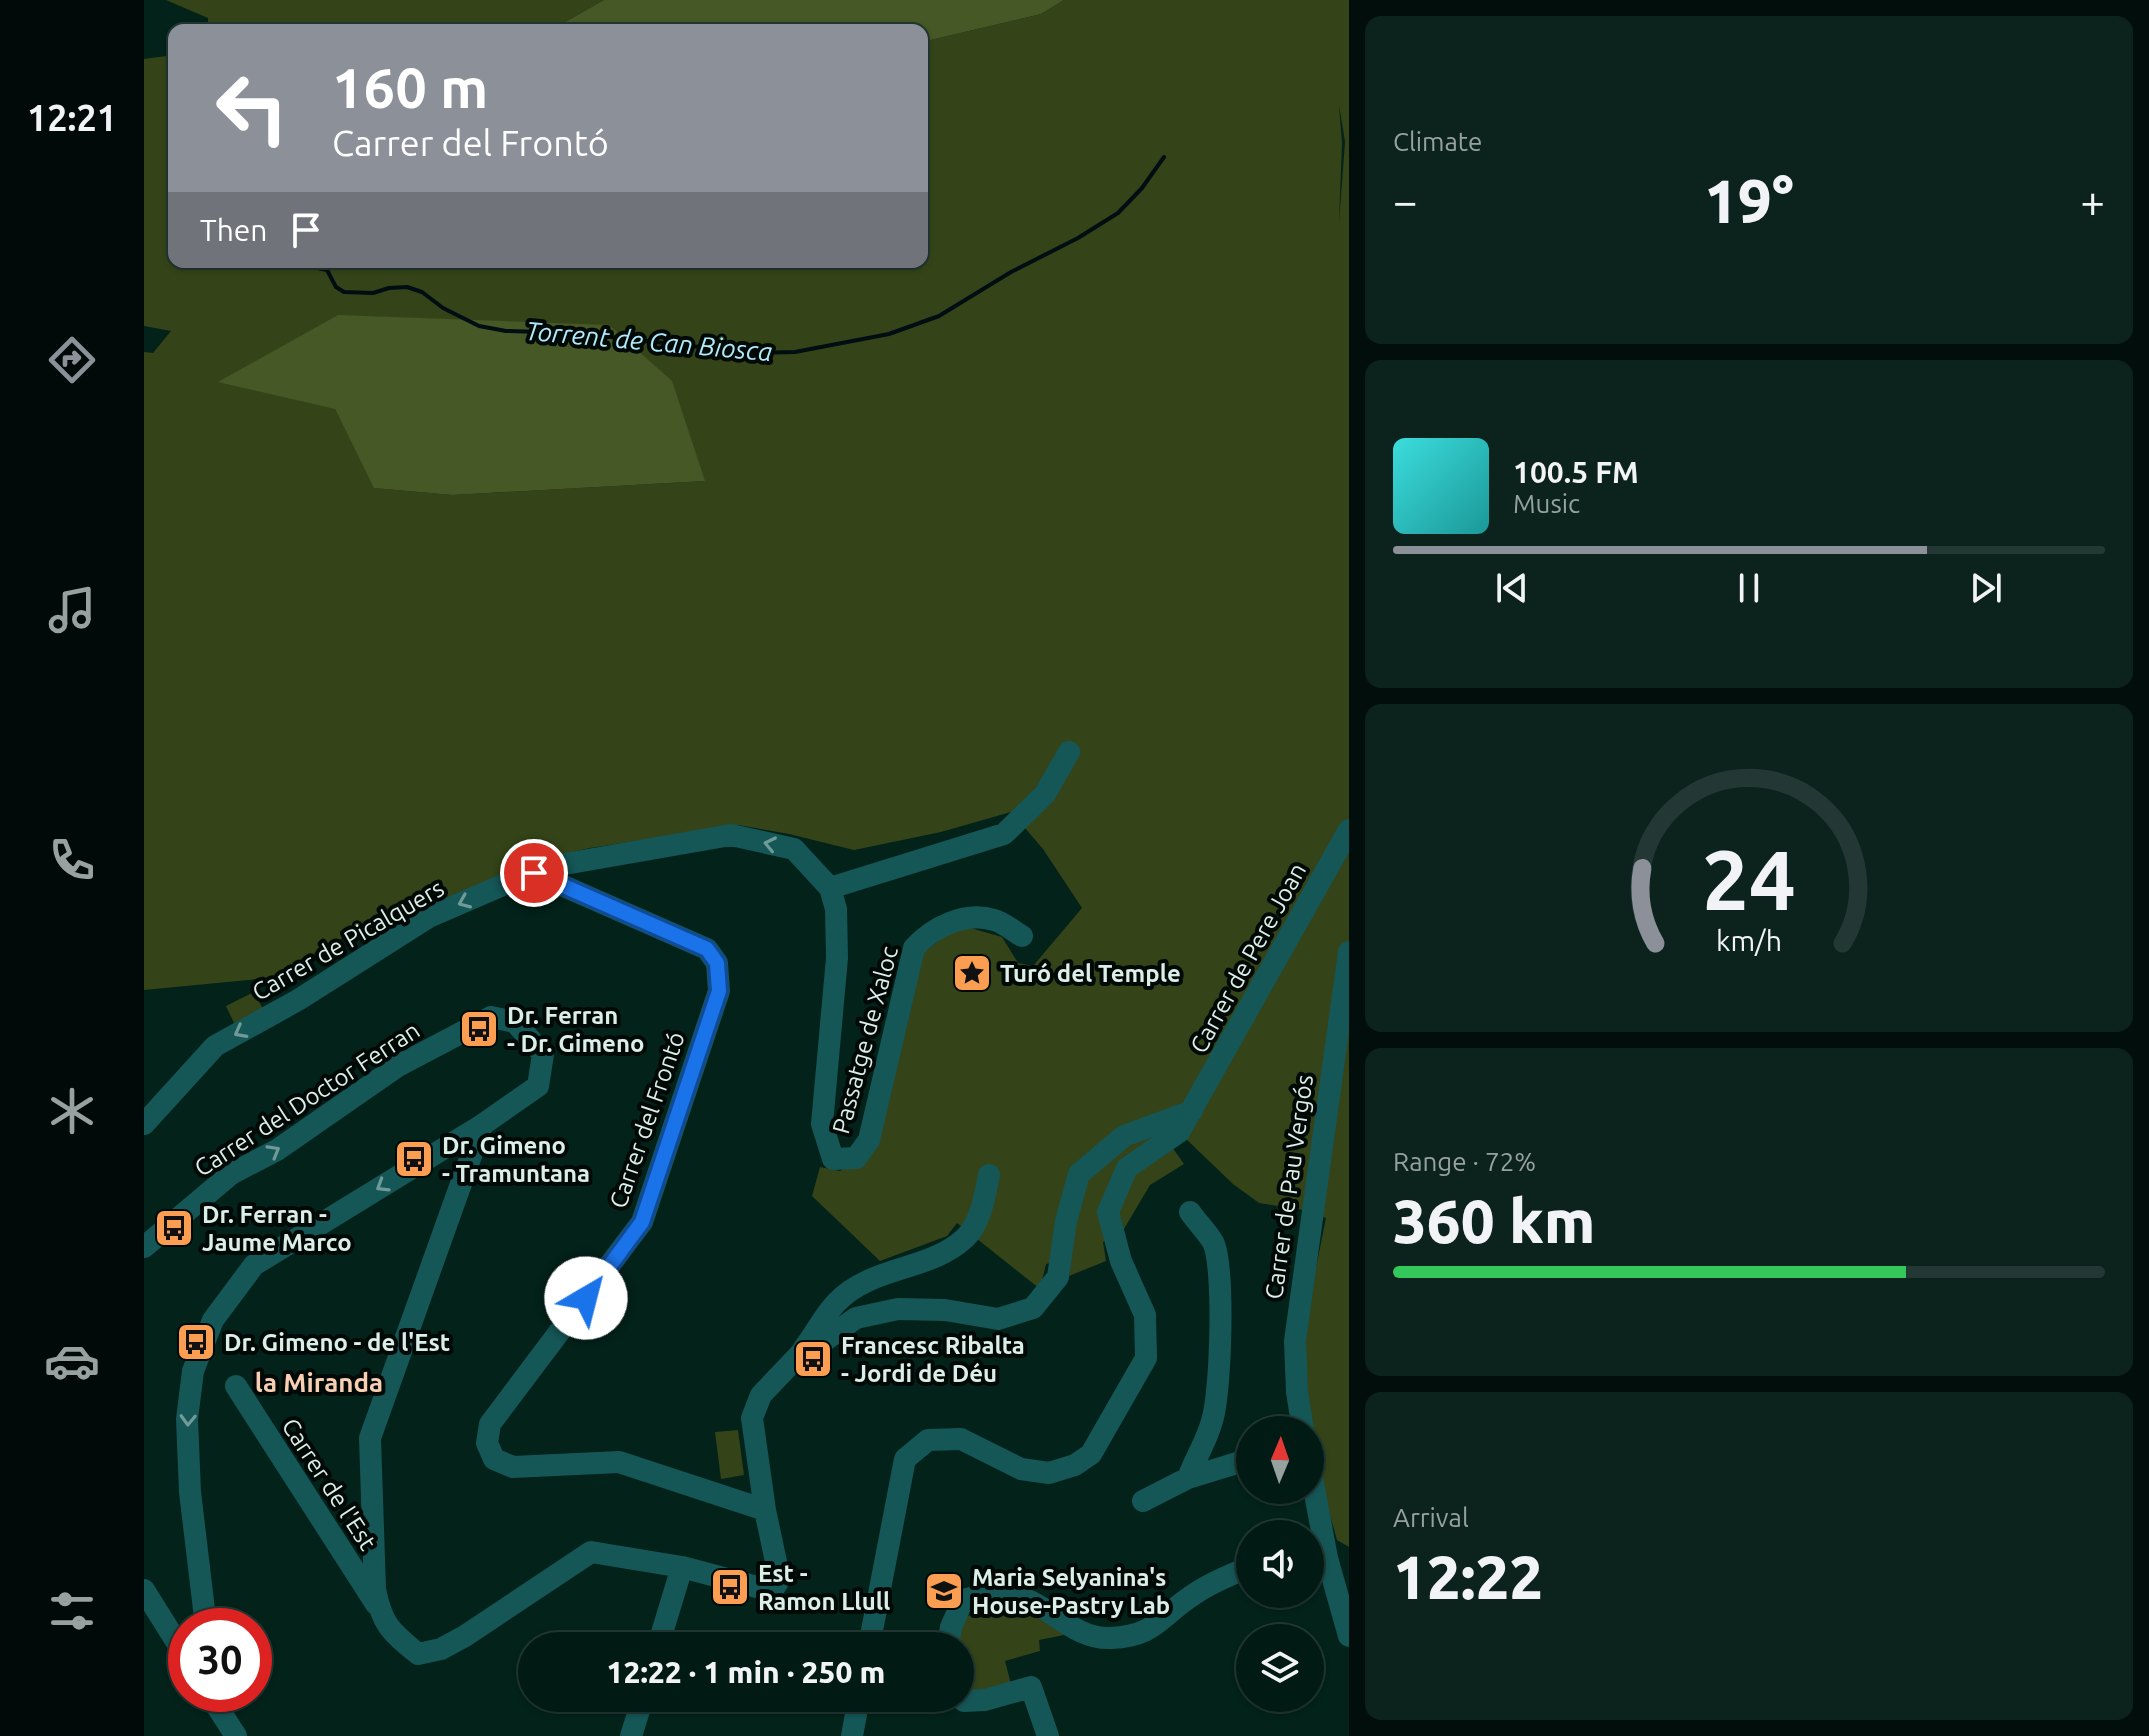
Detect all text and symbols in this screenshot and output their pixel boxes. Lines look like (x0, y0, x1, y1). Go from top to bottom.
icon: left (200, 56, 304, 160)
text: 160 m (332, 56, 488, 119)
text: 12:21 (27, 97, 117, 138)
text: Carrer del Frontó (332, 122, 609, 163)
text: Climate (1393, 127, 1482, 156)
text: 19° (1704, 167, 1794, 234)
text: − (1393, 176, 1418, 225)
text: + (2080, 176, 2105, 225)
icon: arrive (284, 208, 328, 252)
text: Then (200, 213, 268, 247)
water label: Torrent de Can Biosca (524, 316, 774, 366)
icon: directions (44, 332, 100, 388)
text: 100.5 FM (1513, 455, 1639, 489)
text: Music (1513, 489, 1580, 518)
icon: previous (1490, 566, 1534, 610)
icon: pause (1727, 566, 1771, 610)
icon: next (1964, 566, 2008, 610)
icon: music (44, 582, 100, 638)
icon: phone (44, 832, 100, 888)
text: 24 (1702, 832, 1796, 926)
one-way arrow (763, 836, 777, 853)
pin (500, 839, 568, 907)
icon: arrive (512, 851, 556, 895)
street label: Carrer de Pere Joan (1185, 858, 1311, 1058)
street label: Carrer de Picalquers (248, 874, 448, 1006)
one-way arrow (458, 892, 472, 908)
text: km/h (1716, 924, 1782, 956)
street label: Passatge de Xaloc (827, 943, 903, 1137)
place icon: Turó del Temple (951, 952, 993, 994)
place label: Turó del Temple (1000, 960, 1181, 987)
place label: Dr. Ferran - Dr. Gimeno (507, 1002, 644, 1057)
bus stop icon: Dr. Ferran - Dr. Gimeno (458, 1008, 500, 1050)
street label: Carrer del Doctor Ferran (190, 1016, 424, 1182)
one-way arrow (233, 1023, 248, 1038)
street label: Carrer del Frontó (604, 1028, 690, 1212)
street label: Carrer de Pau Vergós (1260, 1073, 1318, 1301)
icon: climate (44, 1083, 100, 1139)
place label: Dr. Gimeno - Tramuntana (442, 1132, 590, 1187)
bus stop icon: Dr. Gimeno - Tramuntana (393, 1138, 435, 1180)
one-way arrow (265, 1145, 280, 1161)
text: Range · 72% (1393, 1147, 1536, 1176)
one-way arrow (376, 1176, 391, 1192)
text: 360 km (1393, 1187, 1595, 1254)
place label: Dr. Ferran - Jaume Marco (202, 1201, 352, 1256)
bus stop icon: Dr. Ferran - Jaume Marco (153, 1207, 195, 1249)
position arrow (544, 1256, 628, 1340)
bus stop icon: Dr. Gimeno - de l'Est (175, 1321, 217, 1363)
place label: Dr. Gimeno - de l'Est (224, 1329, 450, 1356)
place label: Francesc Ribalta - Jordi de Déu (841, 1332, 1025, 1387)
icon: car (44, 1333, 100, 1389)
bus stop icon: Francesc Ribalta - Jordi de Déu (792, 1338, 834, 1380)
district label: la Miranda (255, 1368, 383, 1397)
street label: Carrer de l'Est (276, 1413, 382, 1555)
one-way arrow (179, 1414, 196, 1427)
north arrow (1236, 1416, 1324, 1504)
map controls (1236, 1416, 1324, 1712)
text: Arrival (1393, 1503, 1469, 1532)
button: sound (1236, 1520, 1324, 1608)
text: 12:22 (1393, 1543, 1543, 1610)
place label: Est - Ramon Llull (758, 1560, 890, 1615)
place label: Maria Selyanina's House-Pastry Lab (972, 1564, 1170, 1619)
bus stop icon: Est - Ramon Llull (709, 1566, 751, 1608)
school or university icon: Maria Selyanina's House-Pastry Lab (923, 1570, 965, 1612)
icon: filters (44, 1583, 100, 1639)
speed limit sign: 30 (168, 1608, 272, 1712)
button: layers (1236, 1624, 1324, 1712)
text: 12:22 · 1 min · 250 m (607, 1655, 885, 1689)

